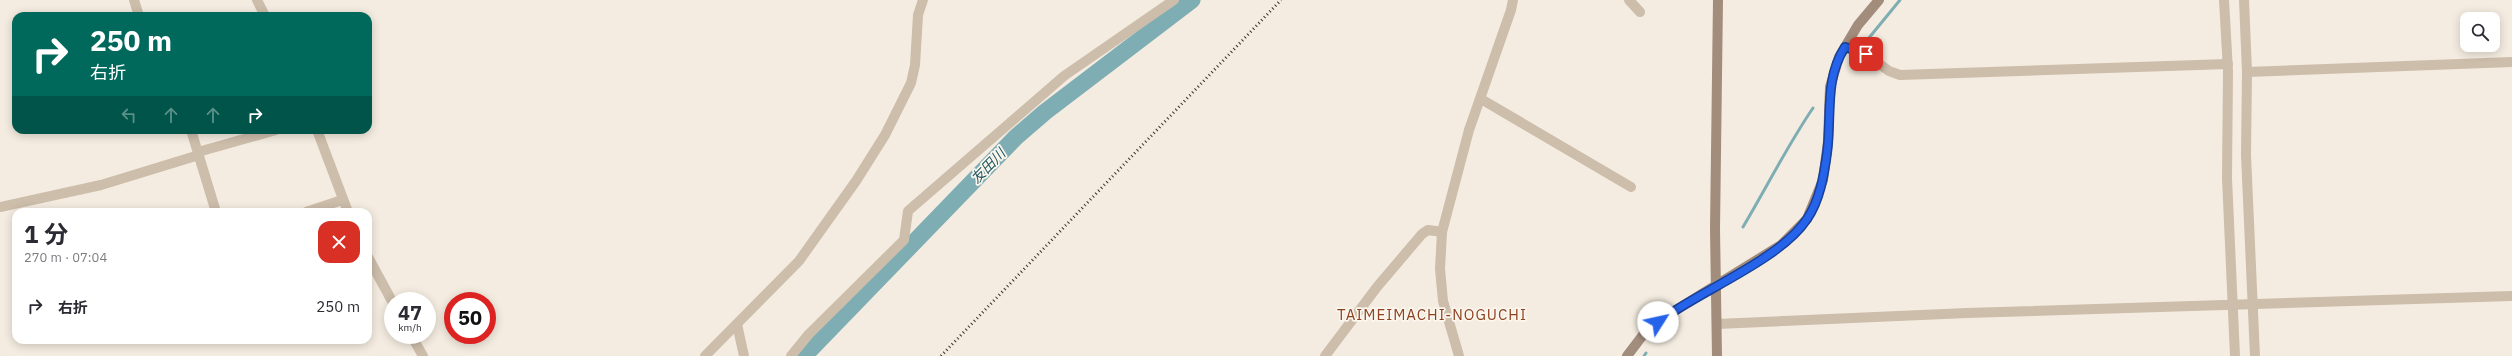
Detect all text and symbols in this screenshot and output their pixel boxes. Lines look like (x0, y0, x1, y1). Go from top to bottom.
map controls (2460, 12, 2500, 52)
button: search (2460, 12, 2500, 52)
text: 250 m (90, 22, 172, 59)
icon: right (24, 28, 76, 80)
pin (1849, 37, 1883, 71)
icon: arrive (1855, 43, 1877, 65)
text: 右折 (90, 61, 126, 84)
icon: left (118, 104, 140, 126)
icon: ahead (160, 104, 182, 126)
icon: ahead (202, 104, 224, 126)
icon: right (244, 104, 266, 126)
water label: 友田川 (967, 143, 1010, 187)
text: 1 分 (24, 218, 68, 250)
button: close (318, 221, 360, 263)
text: 270 m · 07:04 (24, 249, 107, 266)
speed limit sign: 50 (444, 292, 496, 344)
icon: right (24, 295, 46, 317)
text: 250 m (316, 297, 360, 316)
text: 右折 (58, 298, 88, 317)
text: 47 (398, 299, 422, 326)
position arrow (1637, 301, 1679, 343)
district label: TAIMEIMACHI-NOGUCHI (1337, 305, 1527, 324)
text: km/h (398, 321, 422, 334)

